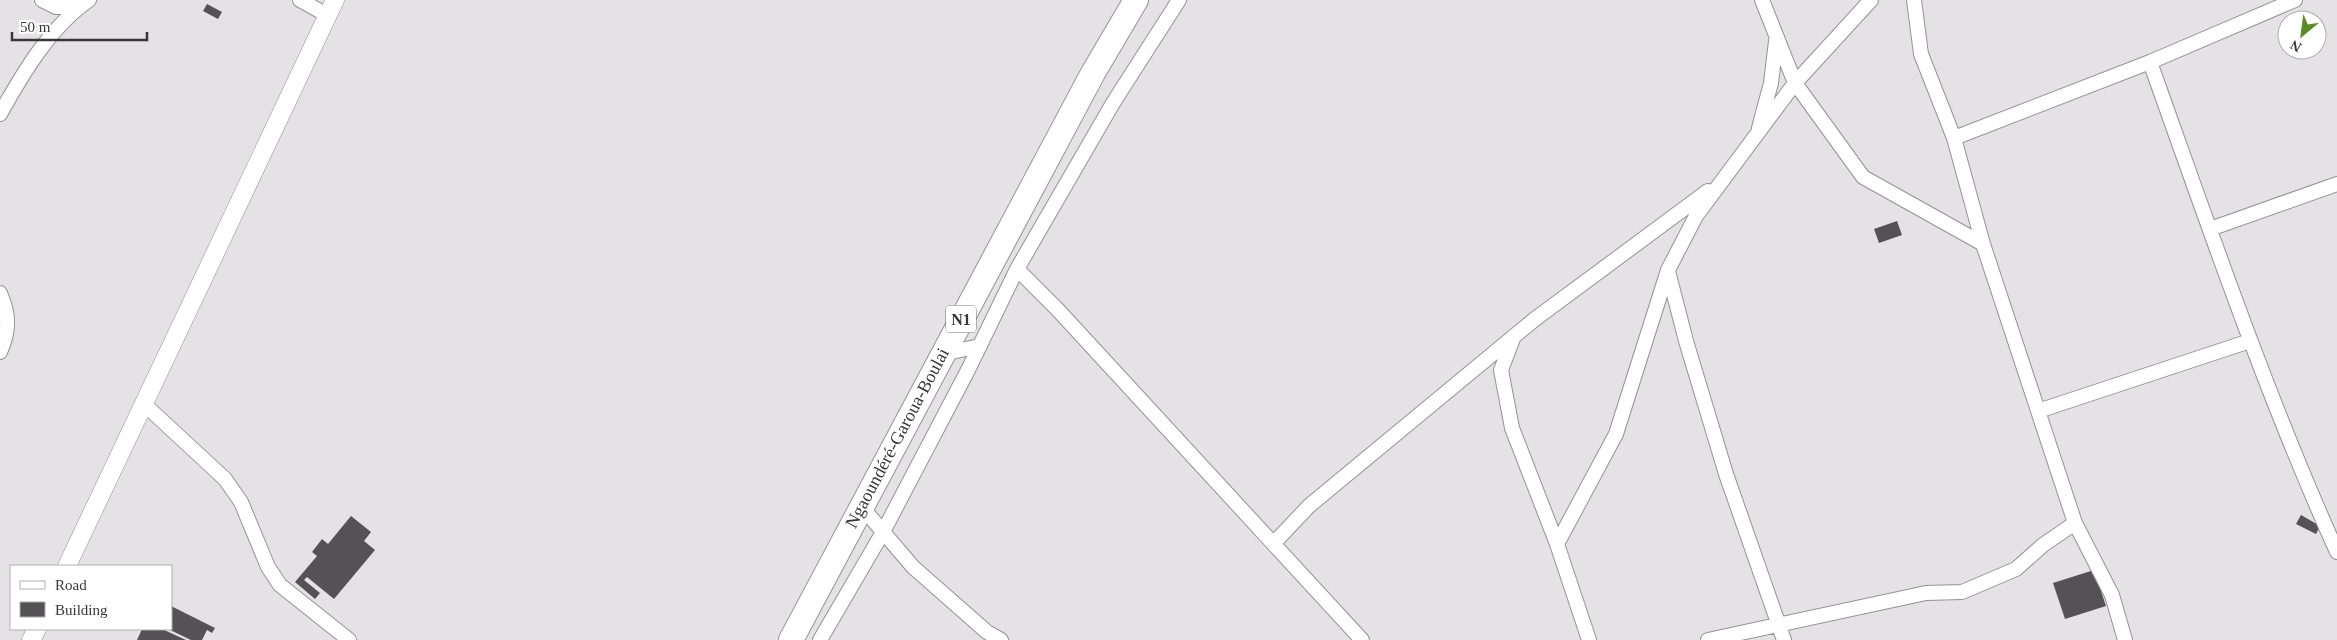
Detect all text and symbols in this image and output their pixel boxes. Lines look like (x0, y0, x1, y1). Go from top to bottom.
scale bar (12, 10, 148, 42)
north arrow (2277, 10, 2327, 60)
text: 50 m (20, 19, 51, 35)
text: N (2288, 37, 2304, 55)
road number: N1 (946, 306, 976, 332)
street label: Ngaoundéré-Garoua-Boulai (841, 345, 953, 531)
legend (10, 565, 172, 630)
text: Road (55, 577, 87, 593)
text: Building (55, 602, 108, 618)

